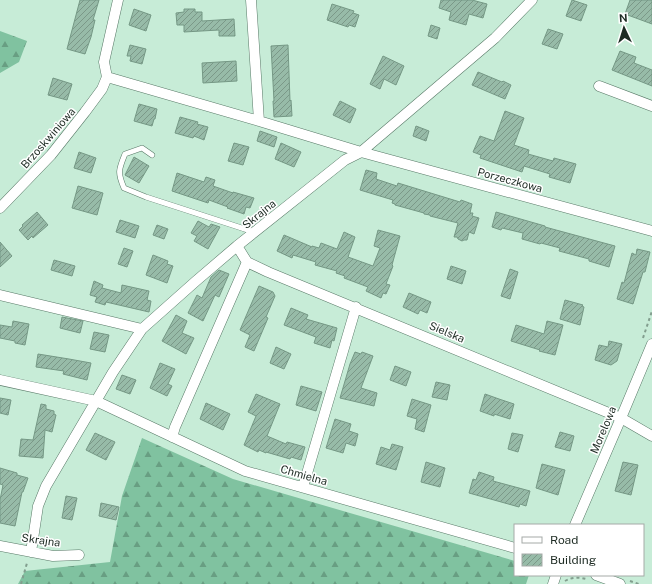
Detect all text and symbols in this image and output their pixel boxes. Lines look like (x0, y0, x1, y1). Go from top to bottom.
north arrow (604, 8, 644, 48)
text: N (619, 12, 628, 24)
street label: Brzoskwiniowa (18, 105, 78, 171)
street label: Porzeczkowa (476, 166, 544, 194)
street label: Skrajna (240, 197, 278, 231)
street label: Sielska (428, 319, 466, 345)
street label: Morelowa (588, 405, 618, 455)
street label: Chmielna (279, 463, 329, 487)
legend (514, 524, 644, 576)
street label: Skrajna (21, 531, 61, 549)
text: Road (550, 533, 578, 547)
text: Building (550, 553, 596, 567)

